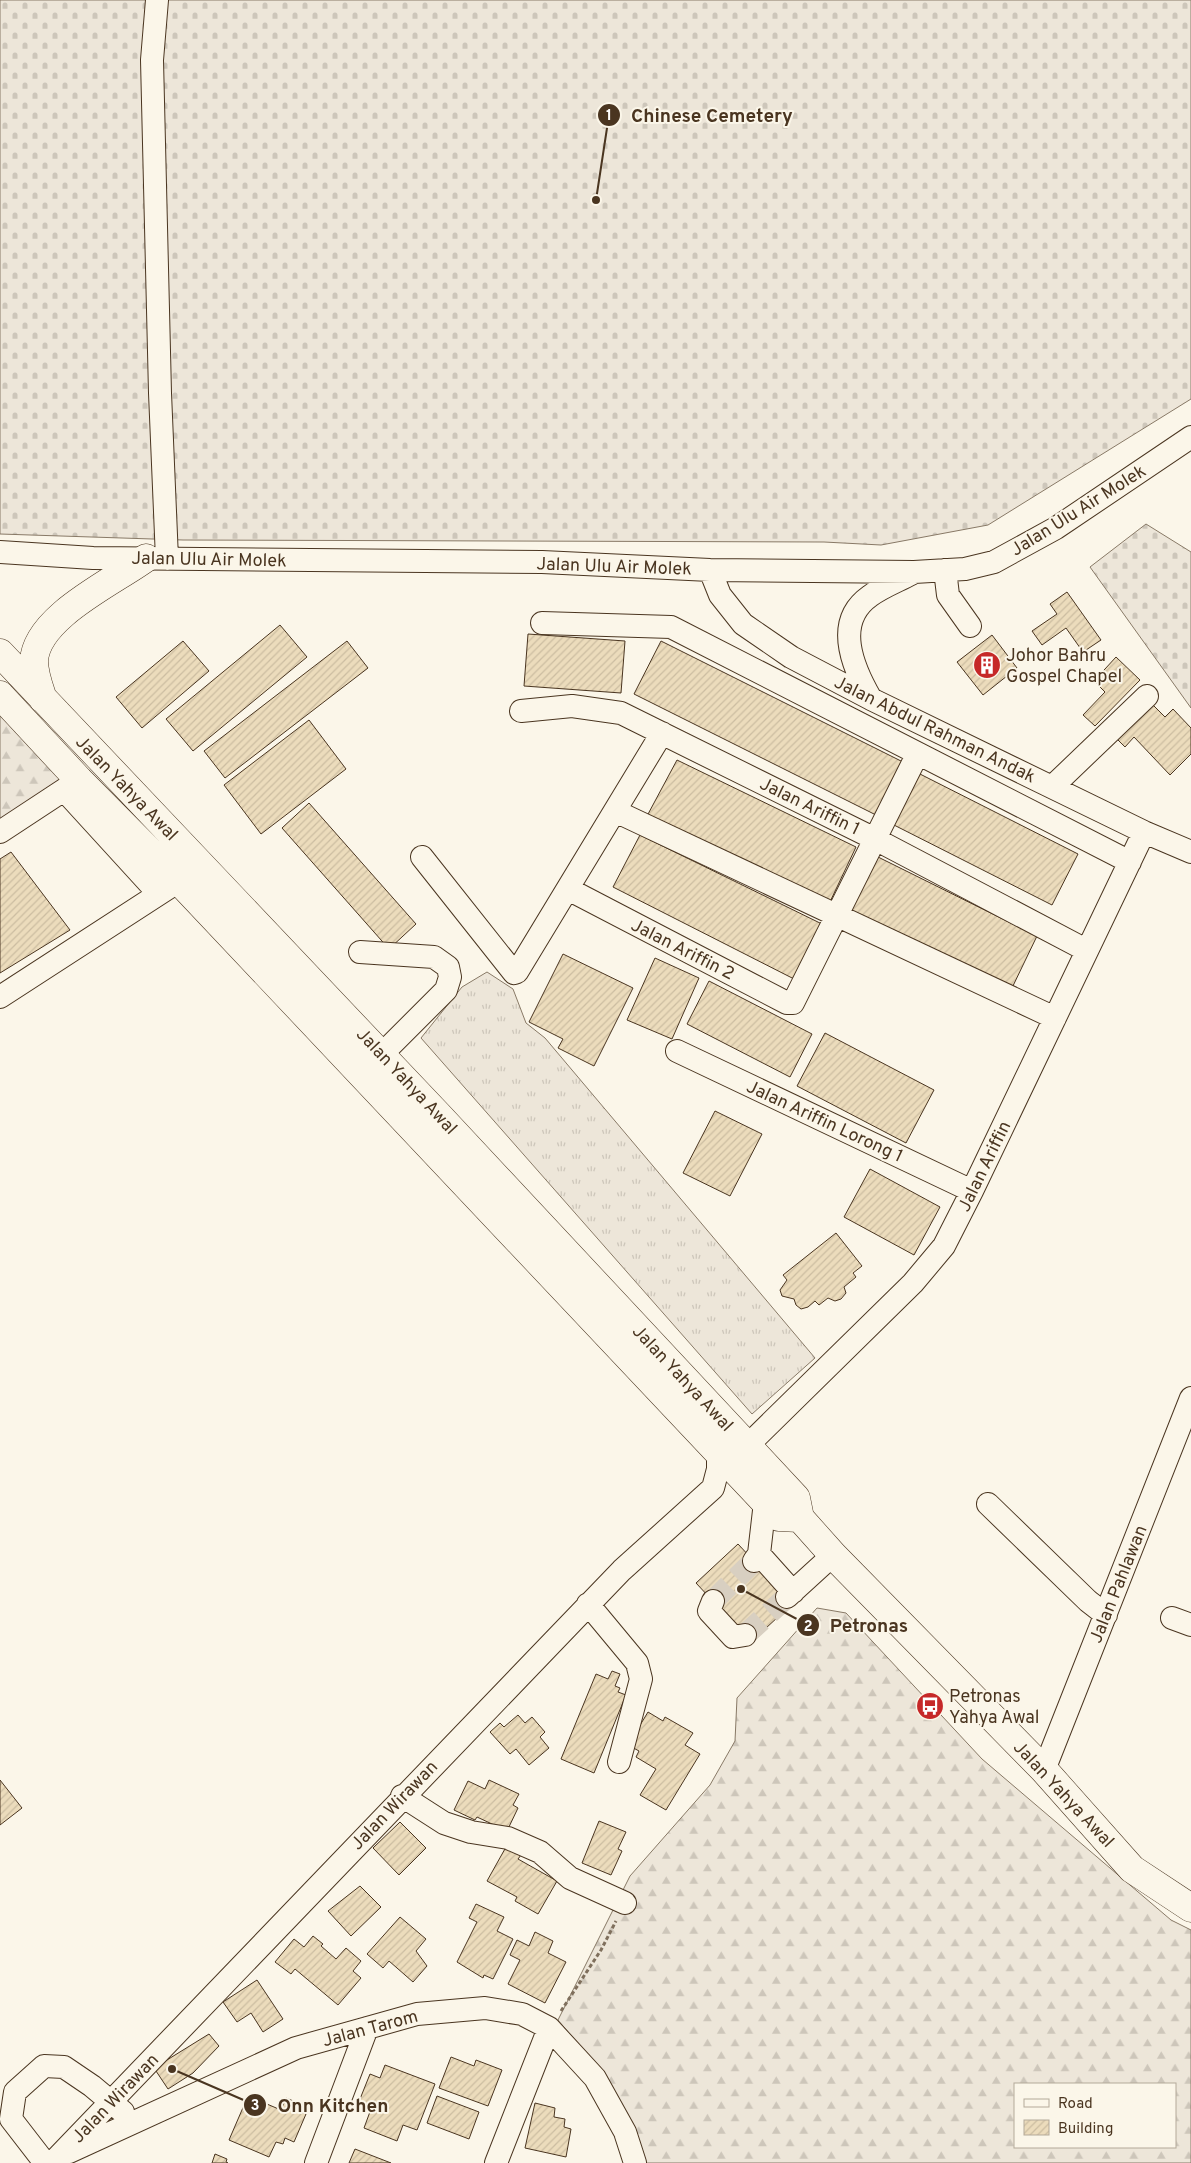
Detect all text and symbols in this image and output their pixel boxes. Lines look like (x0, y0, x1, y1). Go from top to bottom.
callout: Chinese Cemetery (596, 98, 803, 132)
text: Chinese Cemetery (631, 105, 793, 129)
text: 1 (606, 107, 612, 126)
street label: Jalan Ulu Air Molek (1007, 460, 1151, 562)
street label: Jalan Ulu Air Molek (131, 548, 287, 573)
street label: Jalan Ulu Air Molek (536, 553, 692, 582)
place label: Johor Bahru Gospel Chapel (1006, 645, 1122, 689)
building icon: Johor Bahru Gospel Chapel (972, 650, 1002, 680)
street label: Jalan Abdul Rahman Andak (830, 672, 1039, 789)
street label: Jalan Yahya Awal (70, 731, 182, 847)
street label: Jalan Ariffin 1 (755, 773, 863, 842)
street label: Jalan Ariffin 2 (627, 914, 738, 986)
street label: Jalan Yahya Awal (350, 1024, 461, 1140)
street label: Jalan Ariffin Lorong 1 (742, 1076, 906, 1169)
street label: Jalan Ariffin (954, 1118, 1017, 1216)
street label: Jalan Yahya Awal (626, 1321, 737, 1437)
street label: Jalan Pahlawan (1085, 1522, 1154, 1647)
callout: Petronas (795, 1608, 919, 1642)
text: Petronas (830, 1615, 908, 1639)
text: 2 (803, 1618, 813, 1637)
place label: Petronas Yahya Awal (949, 1686, 1040, 1730)
bus stop icon: Petronas Yahya Awal (915, 1691, 945, 1721)
street label: Jalan Yahya Awal (1007, 1737, 1118, 1853)
street label: Jalan Wirawan (347, 1756, 444, 1856)
street label: Jalan Tarom (320, 2006, 421, 2053)
street label: Jalan Wirawan (68, 2049, 165, 2149)
legend (1014, 2083, 1176, 2148)
callout: Onn Kitchen (242, 2088, 398, 2122)
text: Onn Kitchen (278, 2095, 388, 2119)
text: Road (1058, 2095, 1093, 2114)
text: 3 (251, 2097, 260, 2116)
text: Building (1058, 2120, 1113, 2139)

